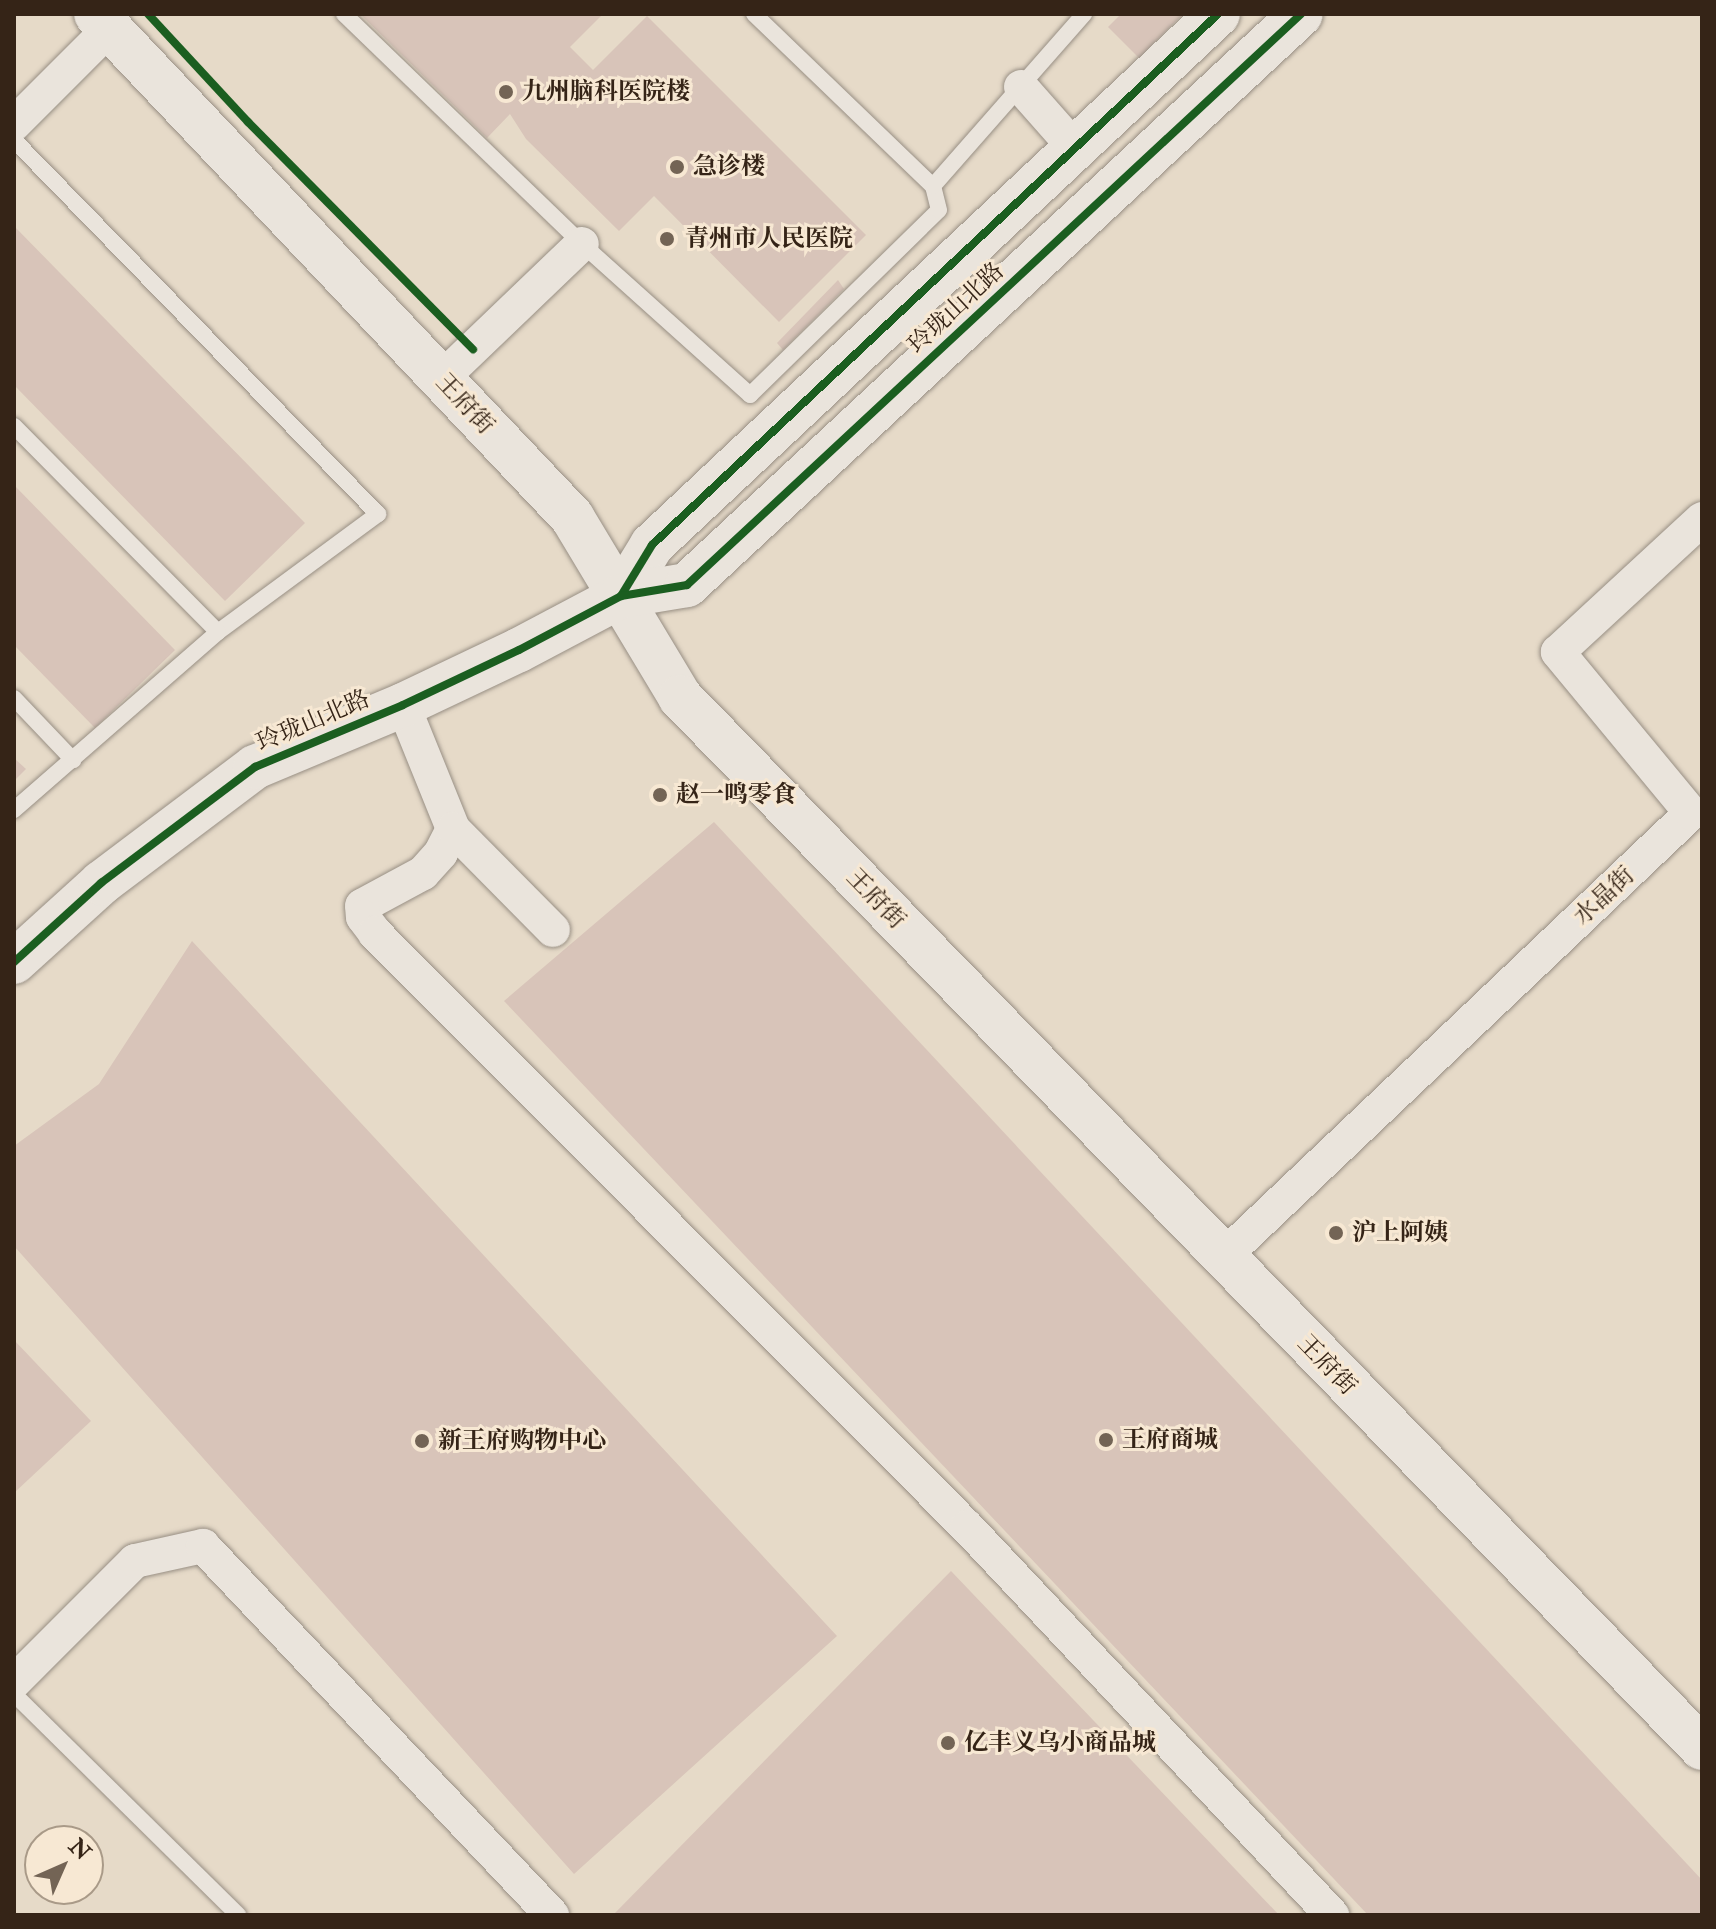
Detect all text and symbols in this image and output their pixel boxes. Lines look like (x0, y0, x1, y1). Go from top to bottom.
place label: 九州脑科医院楼 (522, 78, 690, 106)
marker: 九州脑科医院楼 (497, 83, 515, 101)
place label: 急诊楼 (693, 153, 765, 181)
marker: 急诊楼 (668, 158, 686, 176)
place label: 青州市人民医院 (685, 225, 853, 253)
marker: 青州市人民医院 (656, 228, 678, 250)
street label: 玲珑山北路 (902, 257, 1010, 359)
street label: 王府街 (430, 368, 500, 440)
street label: 玲珑山北路 (252, 684, 374, 758)
place label: 赵一鸣零食 (676, 781, 796, 809)
marker: 赵一鸣零食 (651, 786, 669, 804)
street label: 水晶街 (1568, 861, 1640, 931)
street label: 王府街 (841, 863, 911, 935)
place label: 沪上阿姨 (1352, 1219, 1448, 1247)
marker: 沪上阿姨 (1327, 1224, 1345, 1242)
street label: 王府街 (1292, 1329, 1362, 1401)
place label: 王府商城 (1122, 1426, 1218, 1454)
place label: 新王府购物中心 (438, 1427, 606, 1455)
marker: 王府商城 (1097, 1431, 1115, 1449)
marker: 新王府购物中心 (413, 1432, 431, 1450)
place label: 亿丰义乌小商品城 (964, 1729, 1156, 1757)
marker: 亿丰义乌小商品城 (939, 1734, 957, 1752)
north arrow (24, 1825, 104, 1905)
text: N (63, 1833, 96, 1866)

